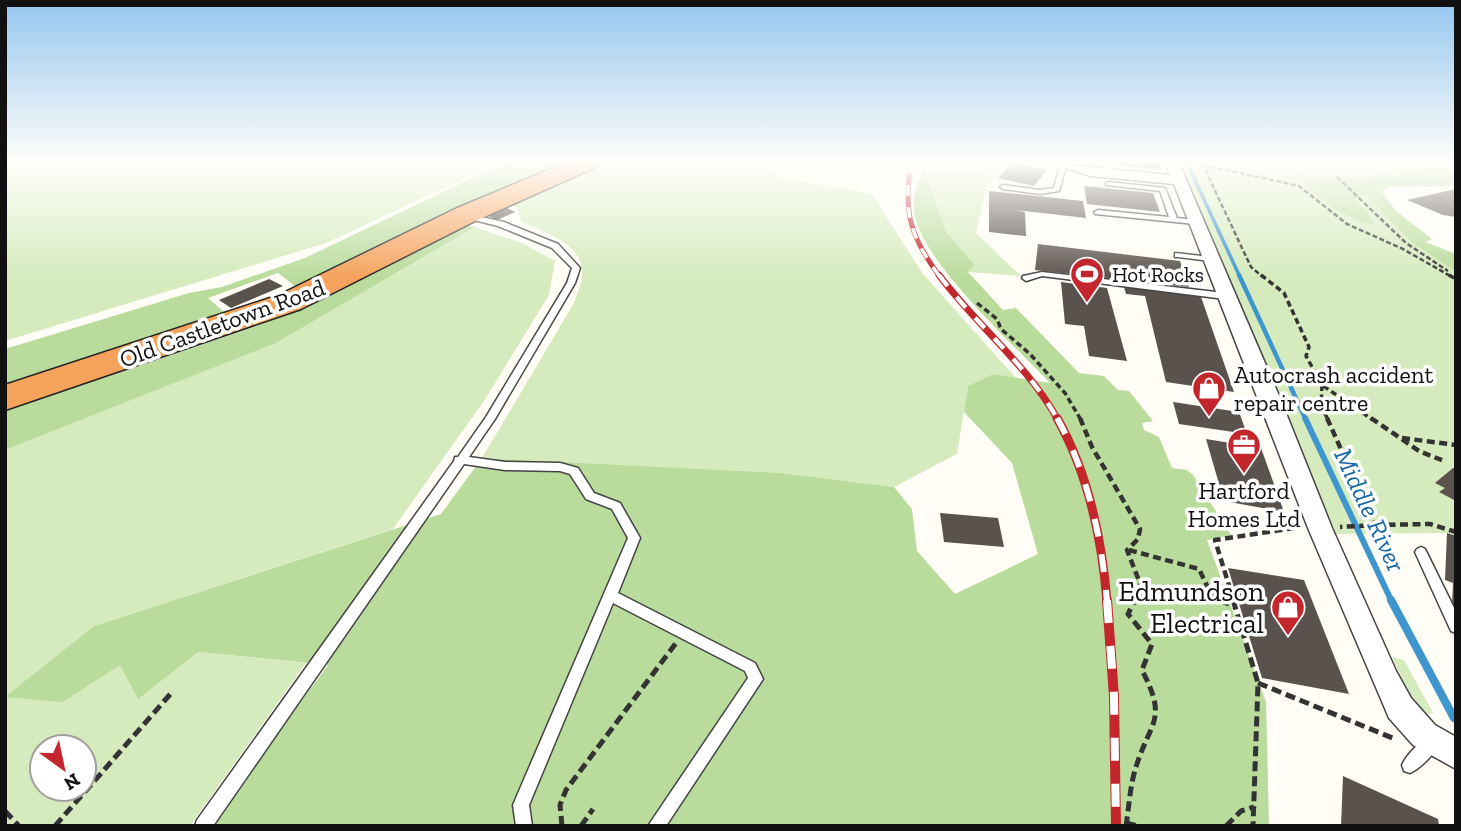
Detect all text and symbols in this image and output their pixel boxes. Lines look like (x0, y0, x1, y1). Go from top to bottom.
sports icon: Hot Rocks (1068, 255, 1106, 304)
place label: Hot Rocks (1112, 262, 1204, 287)
street label: Old Castletown Road (115, 272, 329, 374)
place label: Autocrash accident repair centre (1234, 360, 1433, 417)
shop icon: Autocrash accident repair centre (1190, 369, 1228, 418)
office icon: Hartford Homes Ltd (1225, 426, 1263, 475)
water label: Middle River (1327, 443, 1413, 577)
place label: Hartford Homes Ltd (1188, 476, 1300, 533)
place label: Edmundson Electrical (1118, 575, 1264, 640)
shop icon: Edmundson Electrical (1269, 588, 1307, 637)
north arrow (28, 733, 98, 803)
text: N (60, 768, 84, 795)

